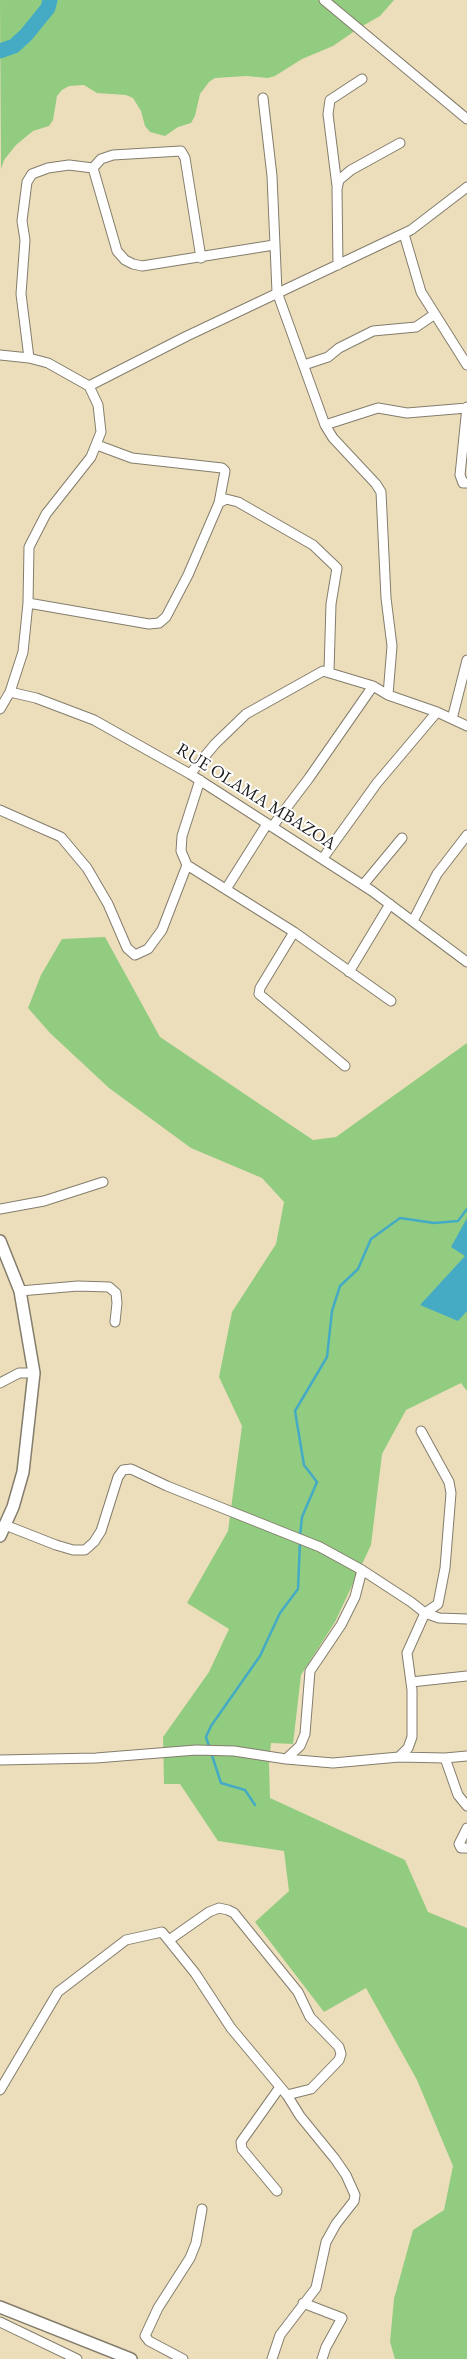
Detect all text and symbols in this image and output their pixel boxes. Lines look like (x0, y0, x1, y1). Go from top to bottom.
street label: RUE OLAMA MBAZOA (172, 739, 340, 855)

